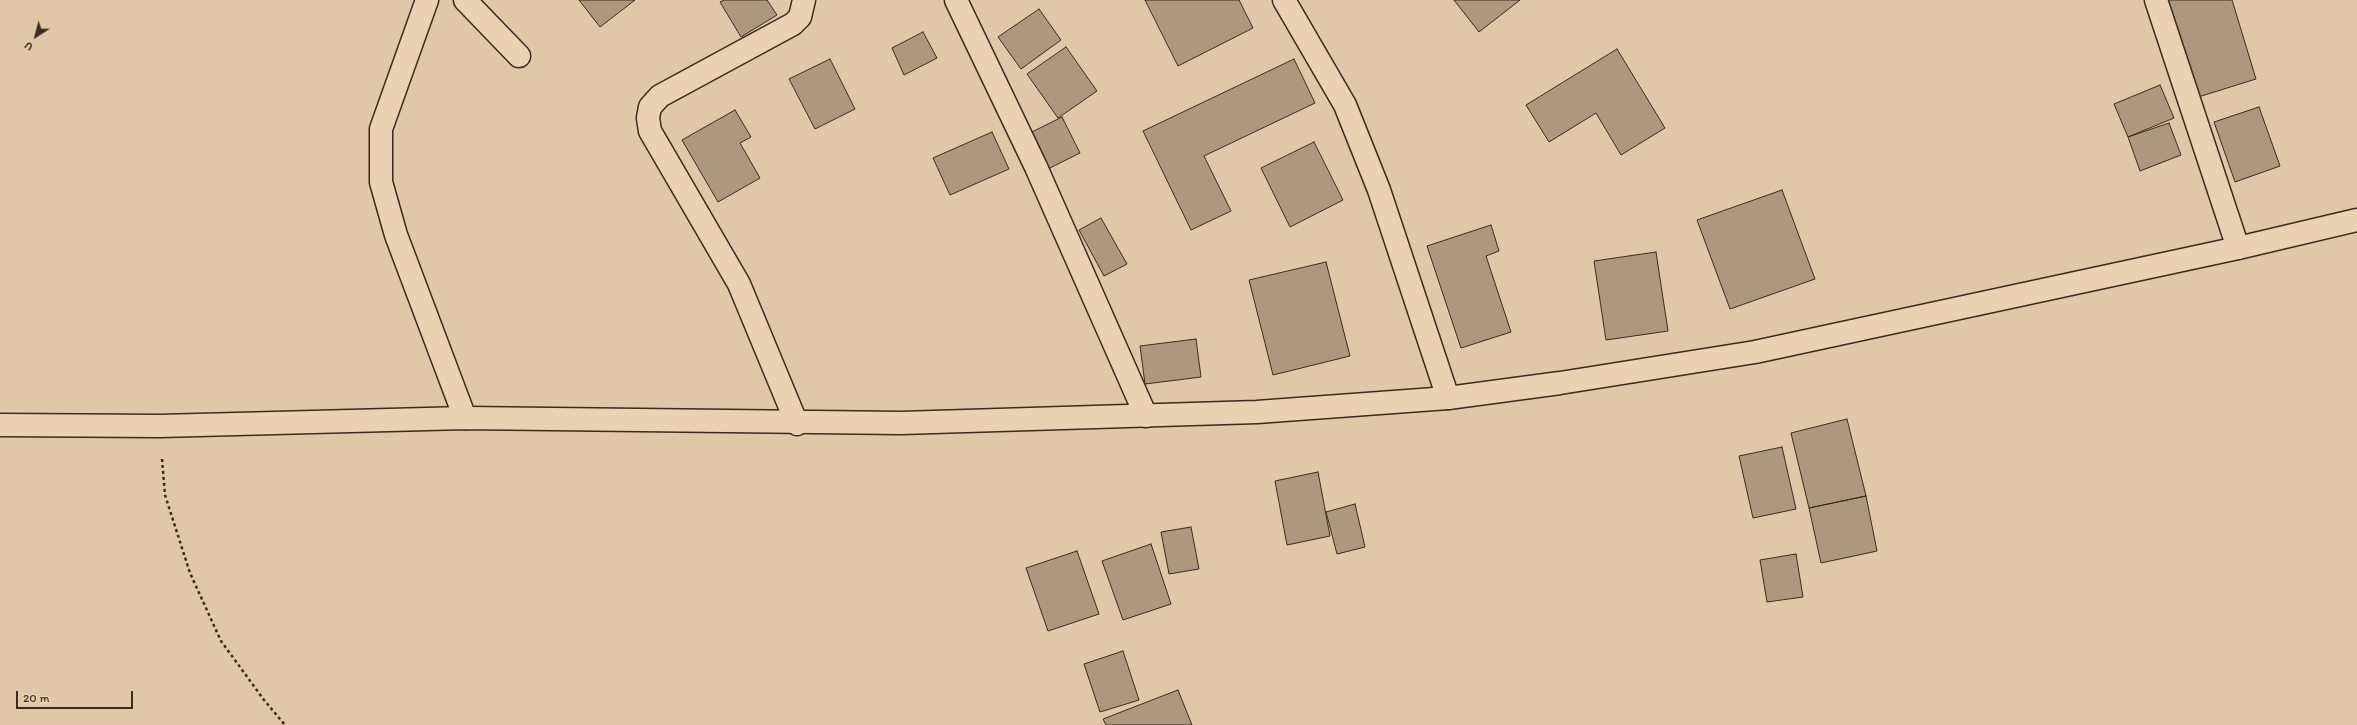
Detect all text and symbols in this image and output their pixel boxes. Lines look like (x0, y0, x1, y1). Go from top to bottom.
north arrow (16, 16, 56, 56)
text: U (22, 39, 35, 54)
scale bar (18, 683, 135, 709)
text: 20 m (23, 691, 50, 705)

